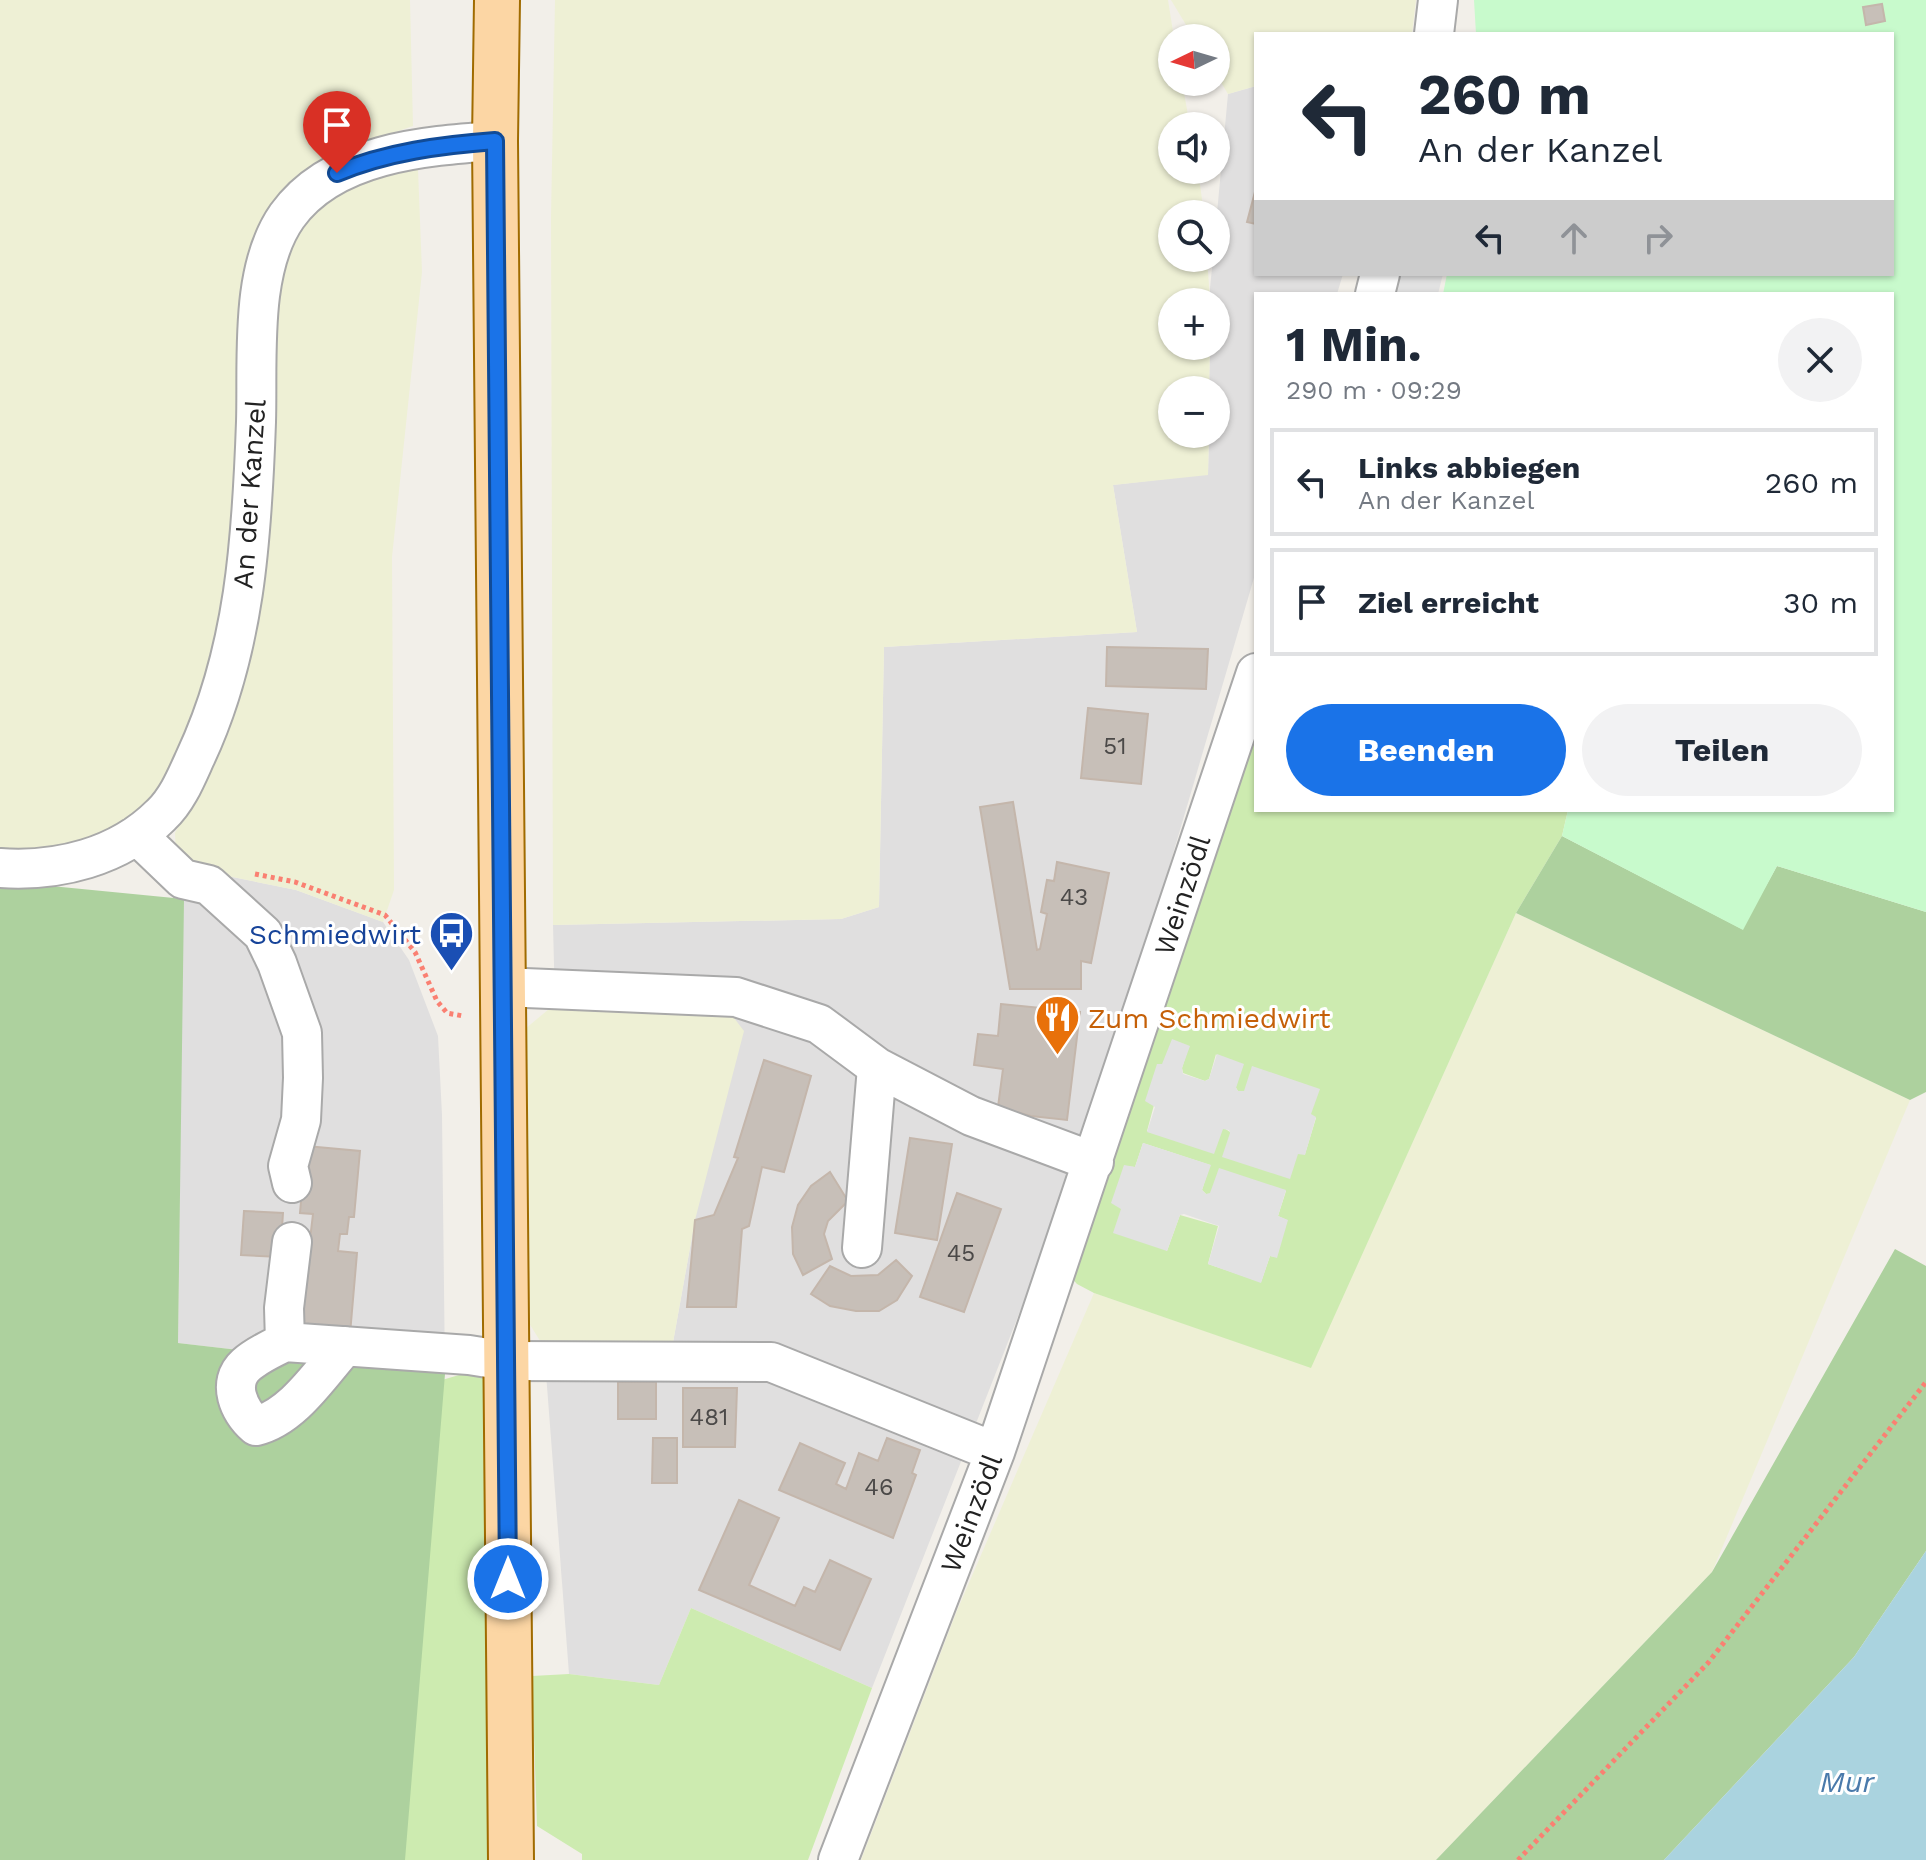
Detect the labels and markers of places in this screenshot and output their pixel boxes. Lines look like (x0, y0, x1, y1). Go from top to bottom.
pin (303, 91, 371, 173)
bus stop icon: Schmiedwirt (428, 910, 476, 973)
place label: Schmiedwirt (249, 918, 421, 951)
restaurant icon: Zum Schmiedwirt (1033, 994, 1081, 1057)
place label: Zum Schmiedwirt (1088, 1002, 1331, 1035)

